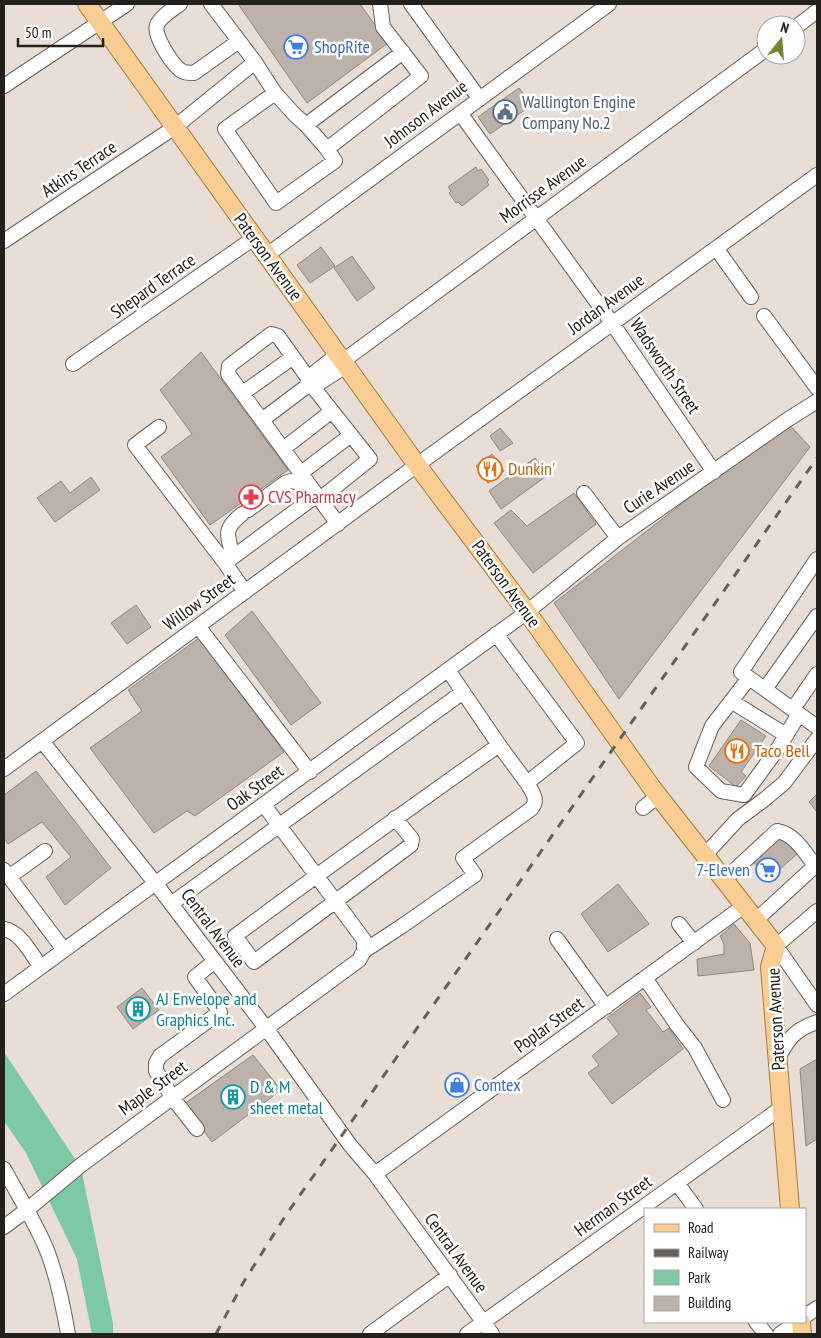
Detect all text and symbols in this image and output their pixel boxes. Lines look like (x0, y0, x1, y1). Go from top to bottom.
scale bar (18, 15, 102, 47)
north arrow (756, 15, 806, 65)
text: N (779, 18, 791, 37)
text: 50 m (25, 23, 51, 42)
supermarket icon: ShopRite (283, 34, 309, 60)
place label: ShopRite (314, 35, 370, 58)
street label: Johnson Avenue (379, 75, 472, 153)
place label: Wallington Engine Company No.2 (522, 90, 636, 134)
public building icon: Wallington Engine Company No.2 (492, 99, 518, 125)
street label: Atkins Terrace (37, 135, 121, 202)
street label: Morrisse Avenue (495, 149, 591, 228)
street label: Paterson Avenue (229, 208, 308, 305)
street label: Shepard Terrace (106, 248, 200, 323)
street label: Jordan Avenue (562, 268, 648, 340)
street label: Wadsworth Street (625, 314, 706, 418)
street label: Curie Avenue (619, 454, 699, 519)
restaurant icon: Dunkin' (477, 456, 503, 482)
place label: Dunkin' (508, 457, 555, 480)
pharmacy icon: CVS Pharmacy (238, 484, 264, 510)
place label: CVS Pharmacy (268, 485, 356, 508)
street label: Paterson Avenue (467, 535, 546, 632)
street label: Willow Street (158, 568, 239, 635)
restaurant icon: Taco Bell (724, 738, 750, 764)
place label: Taco Bell (754, 739, 811, 762)
street label: Oak Street (222, 759, 288, 816)
supermarket icon: 7-Eleven (755, 857, 781, 883)
place label: 7-Eleven (696, 858, 750, 881)
street label: Central Avenue (176, 884, 251, 972)
street label: Paterson Avenue (761, 967, 790, 1071)
place label: AJ Envelope and Graphics Inc. (156, 987, 257, 1031)
street label: Poplar Street (509, 992, 588, 1058)
building icon: AJ Envelope and Graphics Inc. (125, 996, 151, 1022)
street label: Maple Street (114, 1055, 192, 1120)
shop icon: Comtex (444, 1072, 470, 1098)
place label: Comtex (474, 1073, 521, 1096)
place label: D & M sheet metal (250, 1075, 324, 1119)
building icon: D & M sheet metal (220, 1084, 246, 1110)
street label: Herman Street (570, 1170, 656, 1241)
street label: Central Avenue (420, 1208, 493, 1297)
legend (644, 1208, 806, 1323)
text: Road (688, 1218, 714, 1237)
text: Railway (688, 1243, 729, 1262)
text: Park (688, 1268, 710, 1287)
text: Building (688, 1293, 731, 1312)

